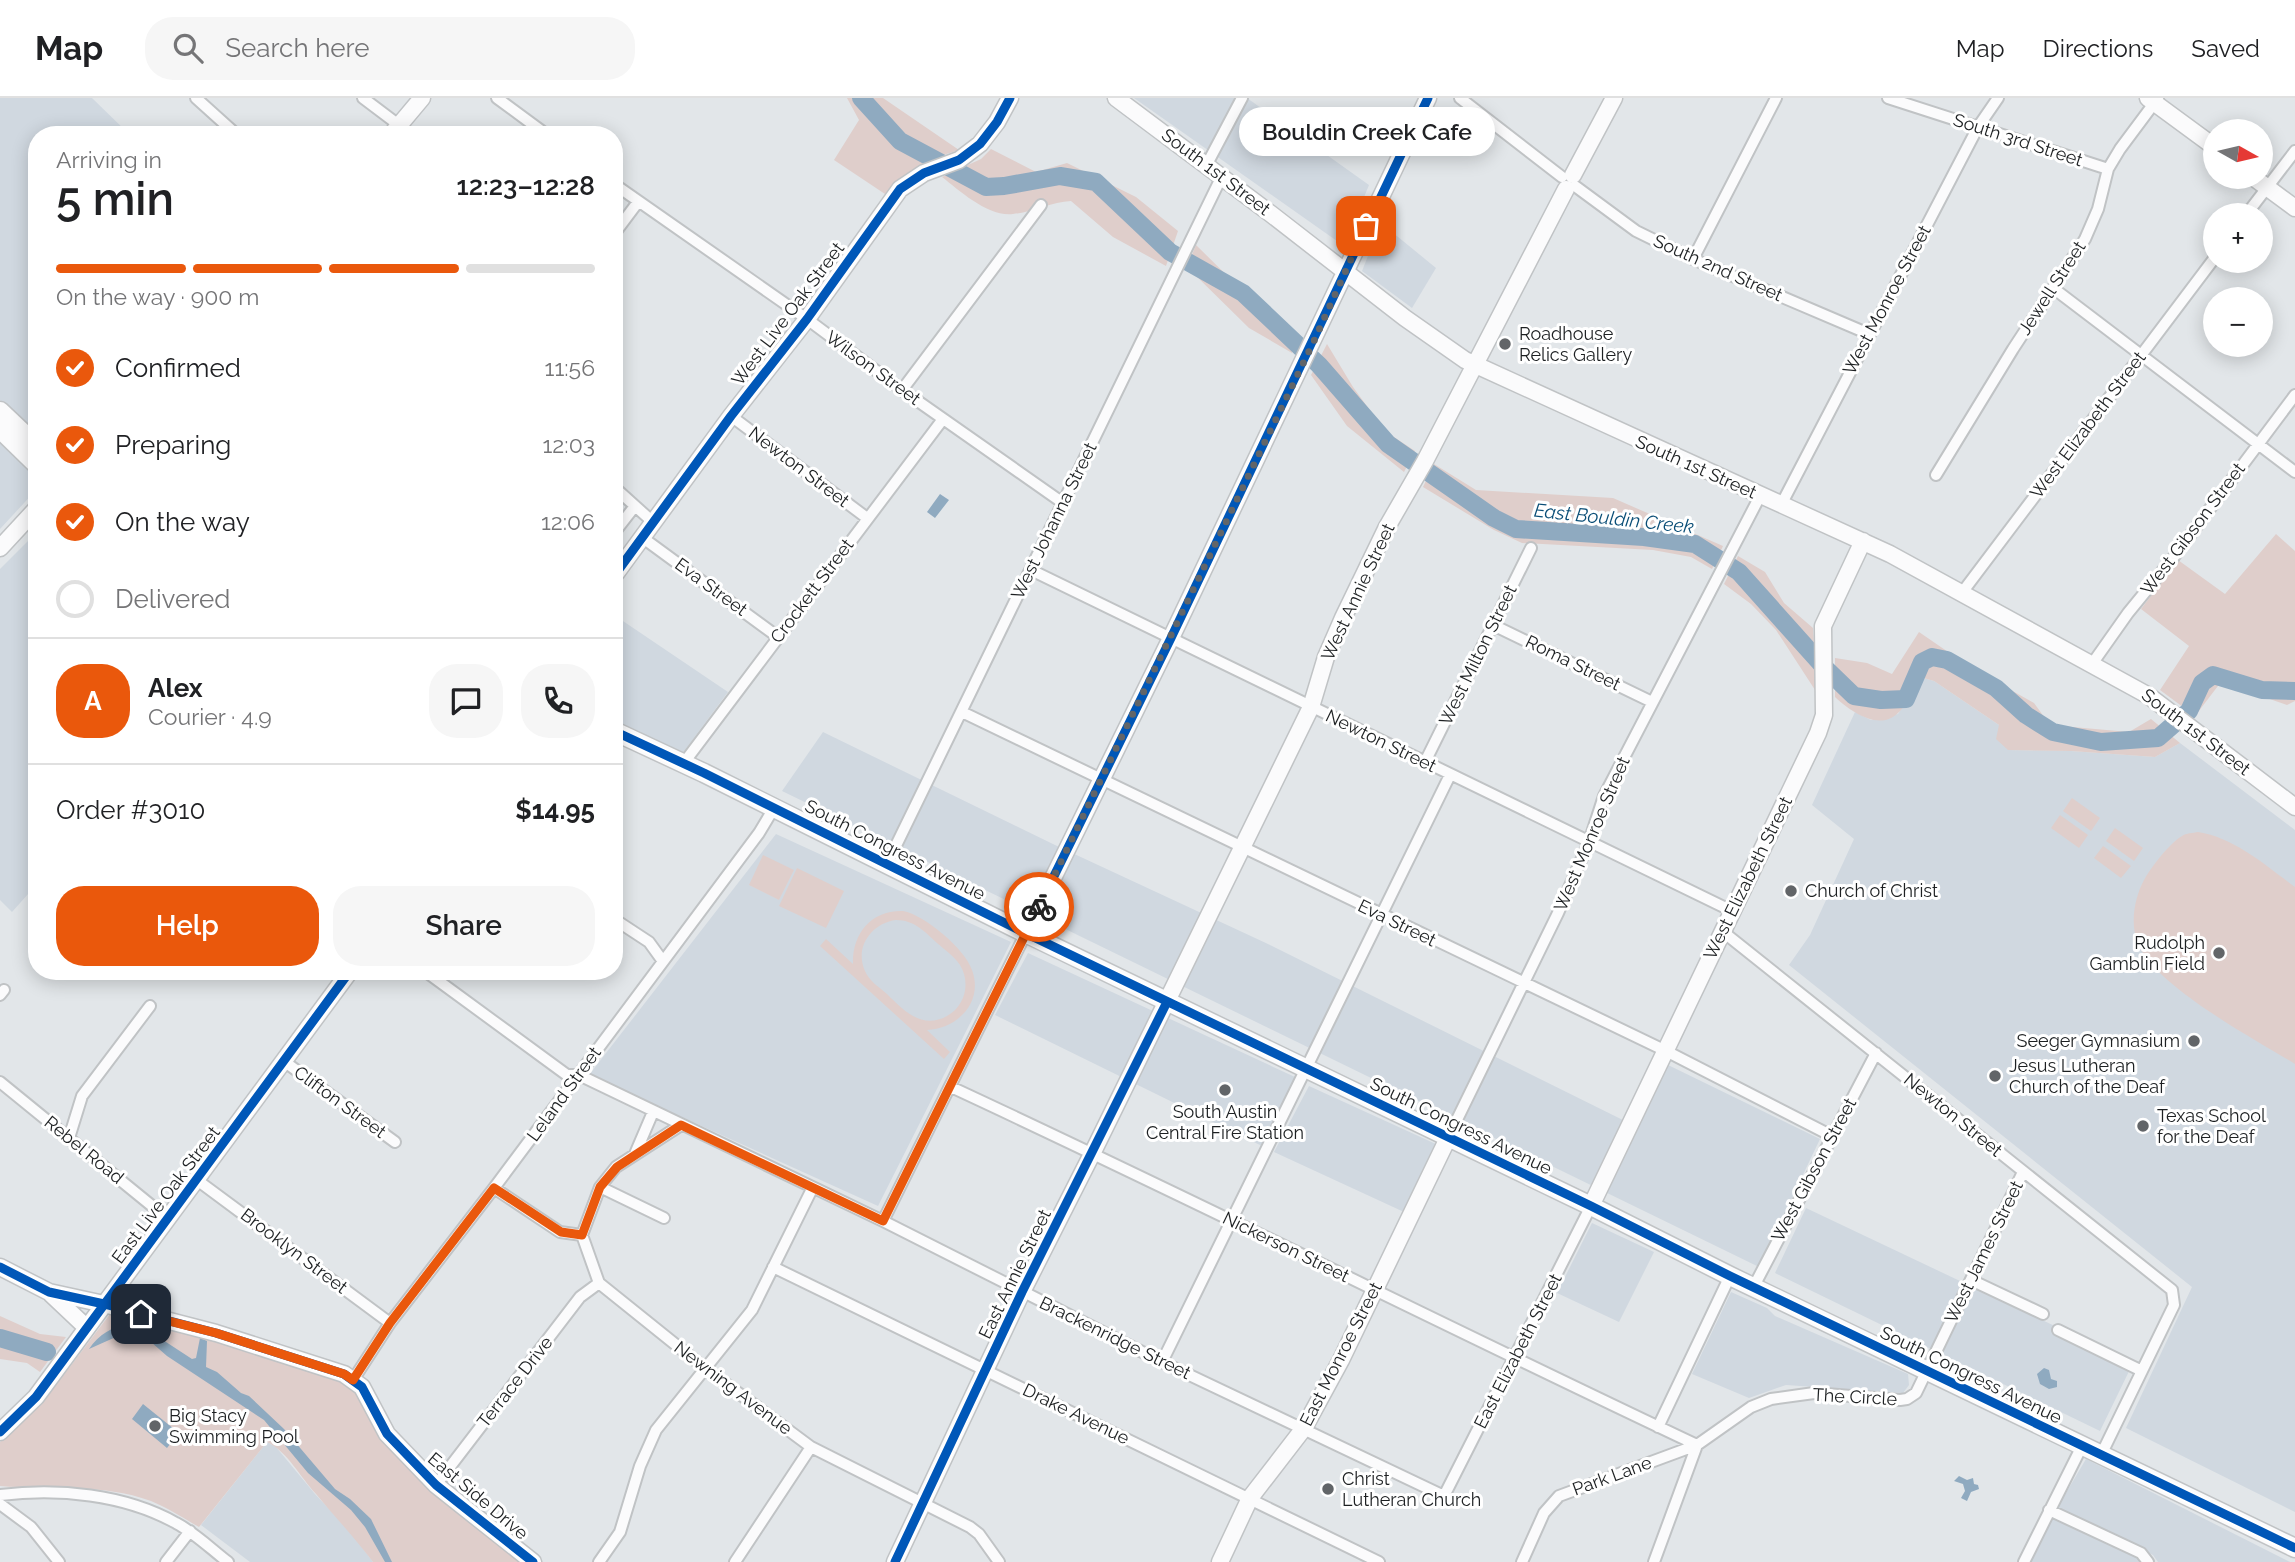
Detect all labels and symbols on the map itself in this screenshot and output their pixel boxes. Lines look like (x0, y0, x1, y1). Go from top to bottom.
callout: Bouldin Creek Cafe (1238, 107, 1494, 156)
street label: South 3rd Street (1951, 109, 2086, 170)
north arrow (2203, 119, 2273, 189)
street label: South 1st Street (1158, 124, 1275, 219)
pin (1336, 196, 1396, 256)
street label: West Monroe Street (1838, 221, 1935, 378)
street label: South 2nd Street (1650, 230, 1786, 305)
street label: Jewell Street (2014, 237, 2090, 338)
street label: West Live Oak Street (727, 238, 848, 389)
place label: Roadhouse Relics Gallery (1519, 323, 1632, 365)
street label: Wilson Street (822, 326, 925, 409)
marker: Roadhouse Relics Gallery (1497, 336, 1513, 352)
street label: West Elizabeth Street (2025, 347, 2150, 502)
street label: Newton Street (745, 422, 854, 511)
street label: South 1st Street (1632, 430, 1760, 503)
street label: West Johanna Street (1006, 439, 1101, 603)
street label: West Gibson Street (2136, 459, 2249, 599)
water label: East Bouldin Creek (1533, 499, 1695, 537)
street label: West Annie Street (1317, 520, 1399, 664)
street label: Crockett Street (766, 534, 858, 647)
street label: Eva Street (671, 553, 752, 620)
street label: West Milton Street (1434, 581, 1521, 728)
street label: Roma Street (1522, 631, 1624, 695)
street label: South 1st Street (2138, 684, 2255, 779)
street label: Newton Street (1323, 705, 1440, 776)
street label: West Monroe Street (1549, 753, 1634, 914)
street label: West Elizabeth Street (1699, 793, 1796, 963)
street label: South Congress Avenue (802, 795, 989, 904)
courier (1004, 872, 1074, 942)
place label: Church of Christ (1805, 880, 1938, 901)
marker: Church of Christ (1783, 883, 1799, 899)
street label: Eva Street (1355, 895, 1440, 950)
place label: Rudolph Gamblin Field (2090, 932, 2205, 974)
marker: Rudolph Gamblin Field (2211, 945, 2227, 961)
place label: Seeger Gymnasium (2017, 1030, 2180, 1051)
marker: Seeger Gymnasium (2186, 1033, 2202, 1049)
street label: Leland Street (522, 1042, 605, 1145)
place label: Jesus Lutheran Church of the Deaf (2009, 1055, 2166, 1097)
street label: Clifton Street (290, 1061, 390, 1142)
marker: Jesus Lutheran Church of the Deaf (1987, 1068, 2003, 1084)
street label: Newton Street (1900, 1069, 2007, 1161)
street label: South Congress Avenue (1367, 1072, 1556, 1179)
marker: South Austin Central Fire Station (1217, 1082, 1233, 1098)
street label: West Gibson Street (1767, 1094, 1860, 1245)
place label: South Austin Central Fire Station (1146, 1101, 1304, 1143)
place label: Texas School for the Deaf (2157, 1105, 2266, 1147)
street label: Rebel Road (40, 1111, 128, 1188)
marker: Texas School for the Deaf (2135, 1118, 2151, 1134)
street label: East Live Oak Street (107, 1122, 224, 1267)
street label: West James Street (1940, 1177, 2027, 1326)
street label: Brooklyn Street (237, 1204, 352, 1298)
street label: East Annie Street (974, 1206, 1055, 1342)
street label: Nickerson Street (1220, 1207, 1353, 1286)
street label: East Elizabeth Street (1469, 1270, 1566, 1432)
street label: East Monroe Street (1295, 1278, 1386, 1429)
pin (111, 1284, 171, 1344)
street label: Brackenridge Street (1036, 1292, 1194, 1383)
street label: South Congress Avenue (1877, 1321, 2066, 1428)
street label: Terrace Drive (473, 1332, 557, 1431)
street label: Newning Avenue (670, 1337, 797, 1439)
street label: Drake Avenue (1020, 1379, 1133, 1449)
street label: The Circle (1812, 1384, 1898, 1409)
place label: Big Stacy Swimming Pool (169, 1405, 299, 1447)
marker: Big Stacy Swimming Pool (147, 1418, 163, 1434)
street label: East Side Drive (424, 1448, 533, 1544)
street label: Park Lane (1569, 1451, 1655, 1500)
place label: Christ Lutheran Church (1342, 1468, 1481, 1510)
marker: Christ Lutheran Church (1320, 1481, 1336, 1497)

